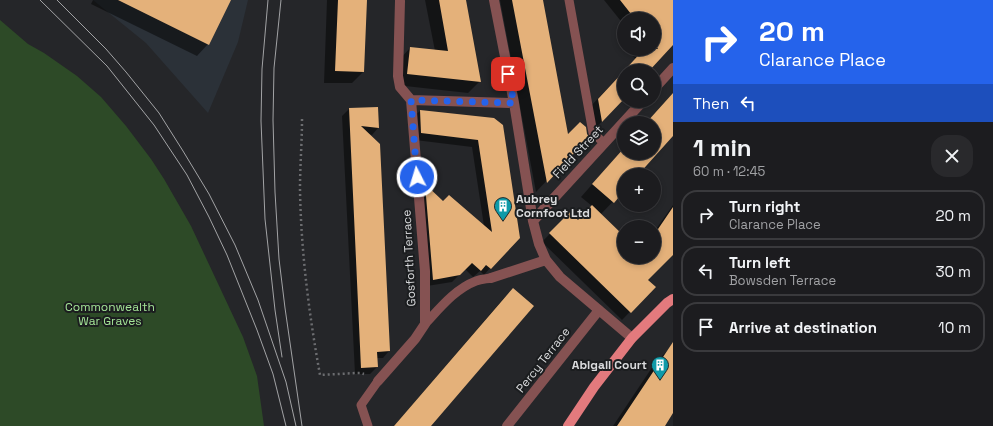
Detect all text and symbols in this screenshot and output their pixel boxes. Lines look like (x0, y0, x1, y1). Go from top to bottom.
map controls (617, 12, 661, 264)
button: sound (617, 12, 661, 56)
text: 20 m (759, 13, 825, 49)
icon: right (693, 16, 745, 68)
text: Clarance Place (759, 48, 886, 71)
pin (491, 57, 525, 91)
icon: arrive (497, 63, 519, 85)
button: search (617, 64, 661, 108)
icon: left (737, 92, 759, 114)
text: Then (693, 94, 729, 113)
button: layers (617, 116, 661, 160)
street label: Field Street (549, 122, 607, 182)
text: 1 min (693, 132, 752, 163)
button: close (931, 135, 973, 177)
position arrow (396, 156, 438, 198)
text: 60 m · 12:45 (693, 163, 765, 180)
button: + (617, 168, 661, 212)
place label: Aubrey Cornfoot Ltd (516, 191, 590, 221)
building icon: Aubrey Cornfoot Ltd (493, 196, 513, 221)
text: Turn right (729, 197, 800, 216)
icon: right (695, 204, 717, 226)
text: 20 m (936, 206, 971, 225)
street label: Gosforth Terrace (398, 209, 420, 307)
text: Clarance Place (729, 216, 821, 233)
button: − (617, 220, 661, 264)
text: Turn left (729, 253, 791, 272)
icon: left (695, 260, 717, 282)
text: 30 m (936, 262, 971, 281)
text: Bowsden Terrace (729, 272, 836, 289)
park label: Commonwealth War Graves (65, 299, 155, 329)
icon: arrive (695, 316, 717, 338)
text: Arrive at destination (729, 318, 877, 337)
text: 10 m (938, 318, 971, 337)
street label: Percy Terrace (513, 324, 573, 396)
building icon: Abigail Court (650, 355, 670, 380)
place label: Abigail Court (572, 357, 647, 373)

